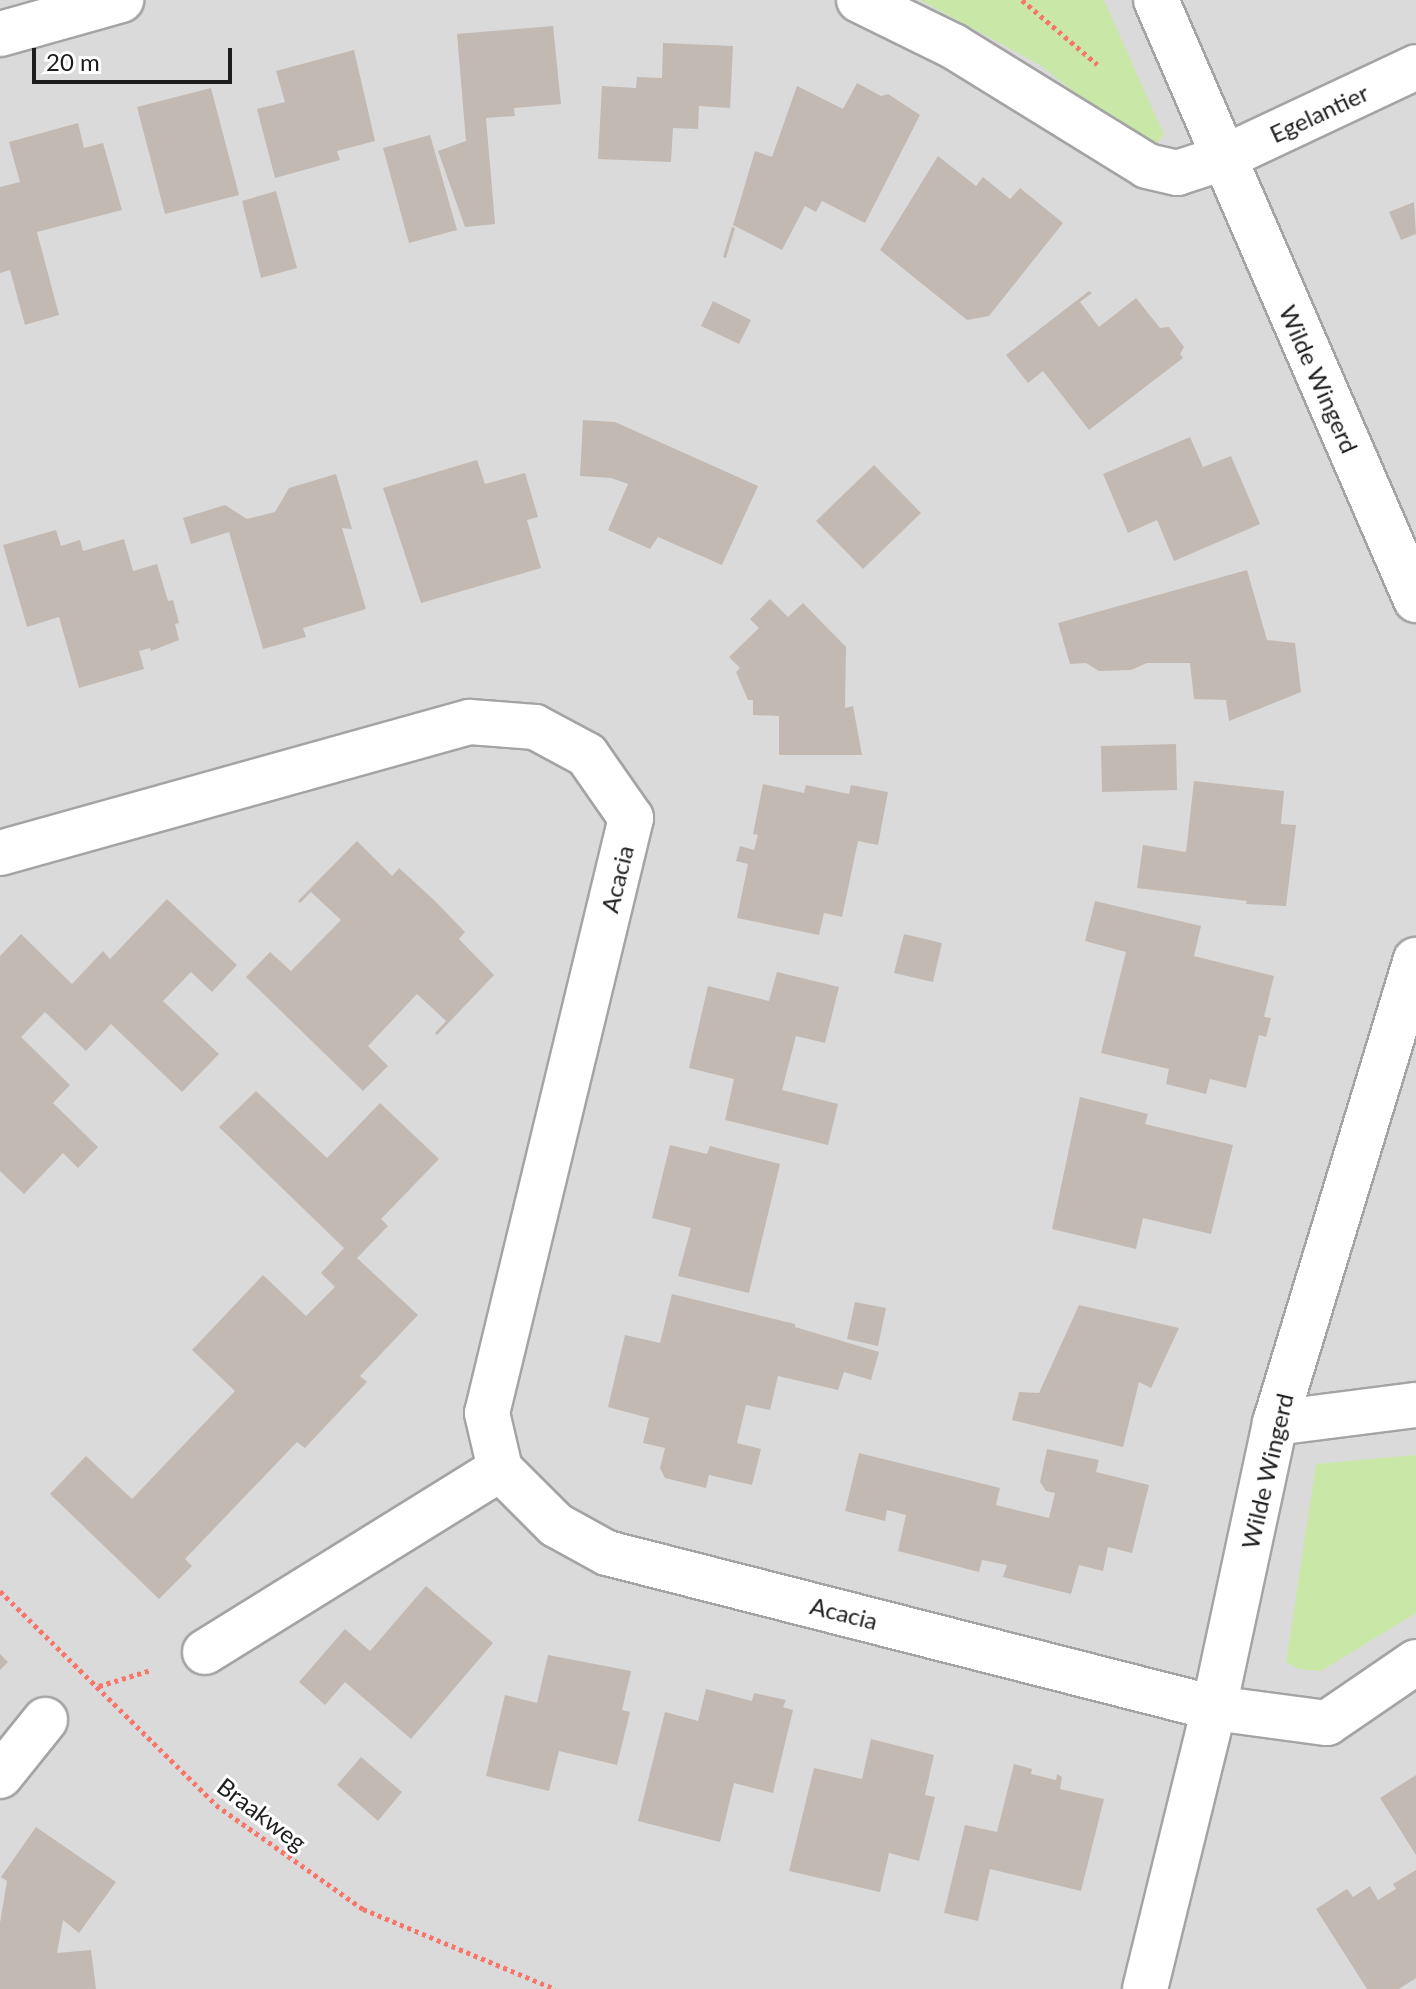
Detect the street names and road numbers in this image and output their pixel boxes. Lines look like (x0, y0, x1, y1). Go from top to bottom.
street label: Egelantier (1265, 78, 1373, 148)
street label: Wilde Wingerd (1274, 300, 1364, 458)
street label: Acacia (595, 842, 639, 916)
street label: Wilde Wingerd (1235, 1390, 1299, 1552)
street label: Acacia (807, 1591, 881, 1635)
street label: Braakweg (212, 1771, 312, 1857)

